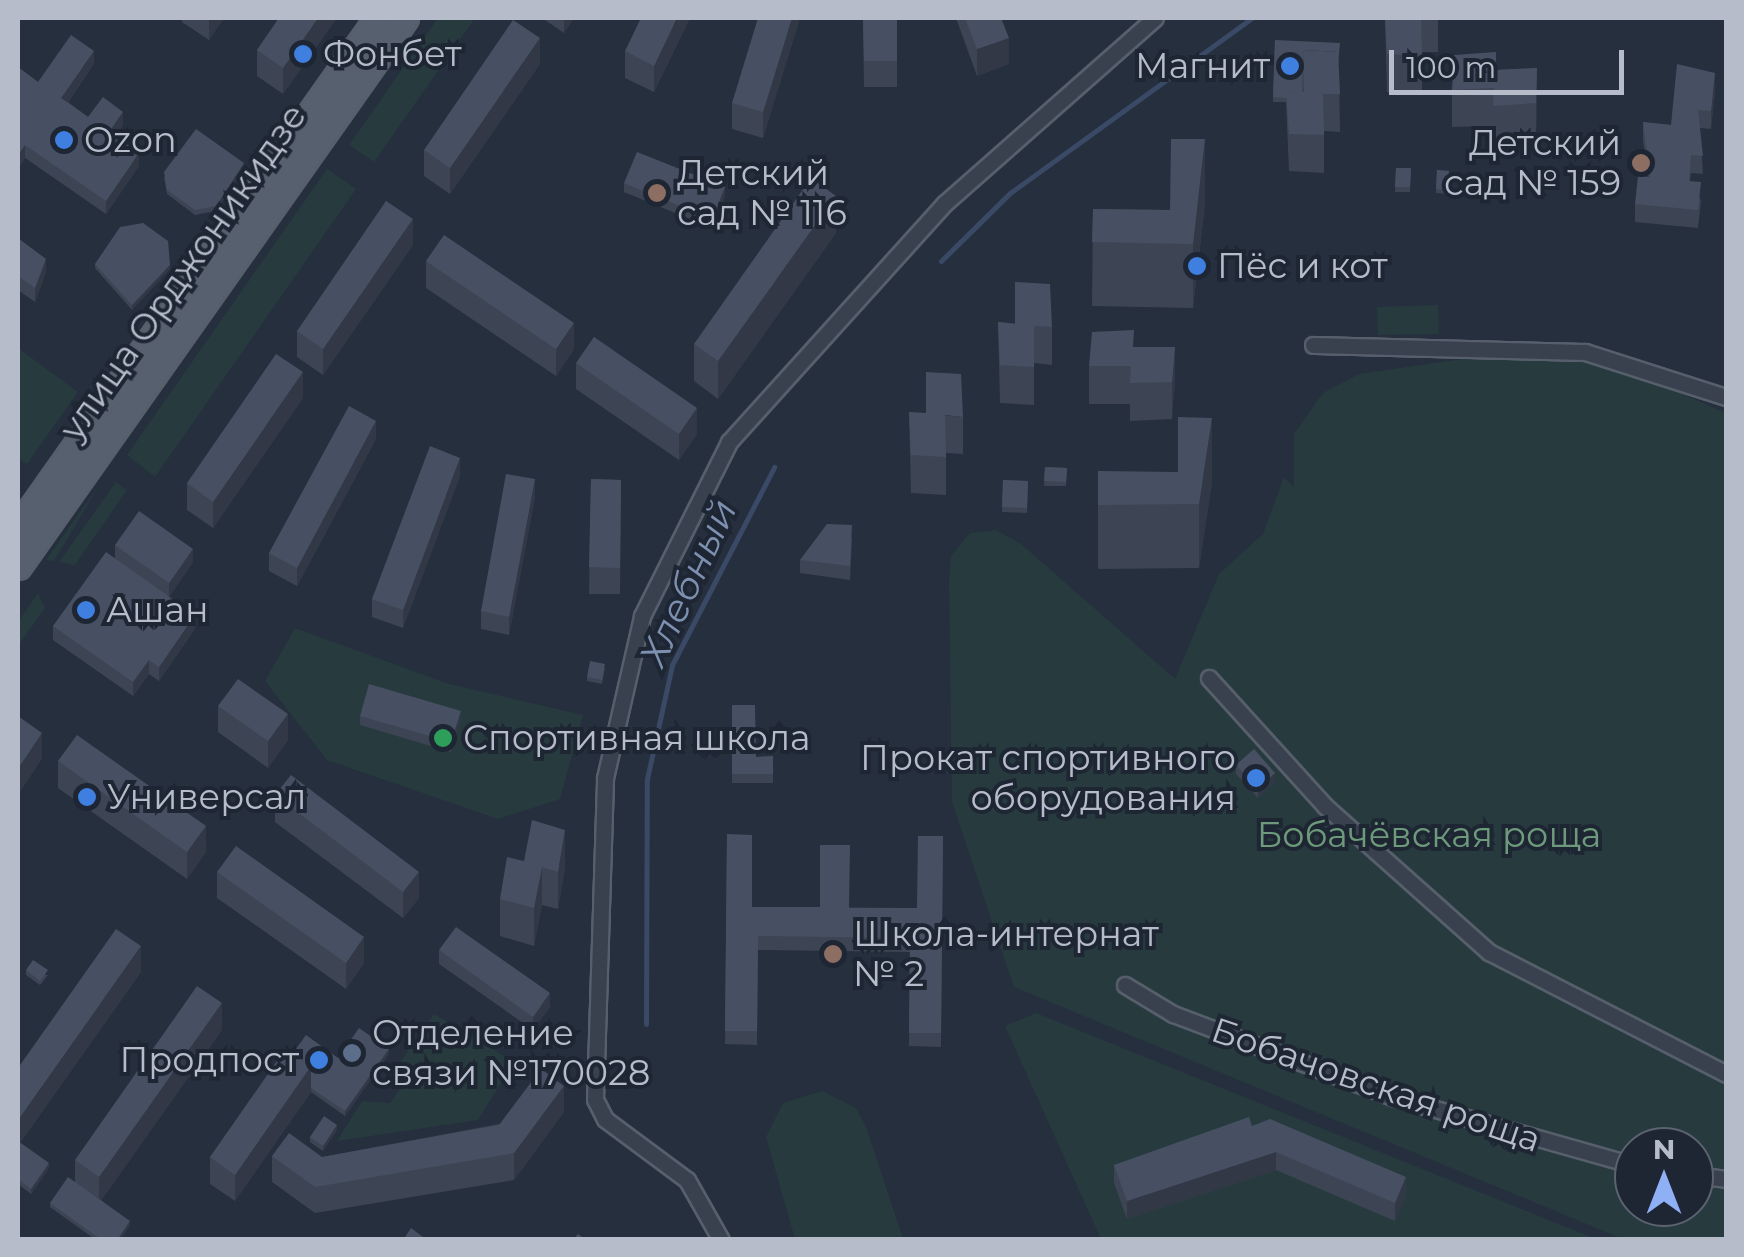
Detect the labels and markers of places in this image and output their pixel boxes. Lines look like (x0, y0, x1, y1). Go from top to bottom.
place label: Фонбет (323, 33, 461, 75)
marker: Фонбет (292, 43, 314, 65)
place label: Магнит (1135, 45, 1270, 87)
marker: Магнит (1279, 55, 1301, 77)
place label: Ozon (84, 119, 177, 161)
place label: Детский сад № 159 (1444, 122, 1621, 204)
marker: Ozon (53, 129, 75, 151)
place label: Детский сад № 116 (677, 152, 847, 234)
marker: Детский сад № 159 (1630, 152, 1652, 174)
marker: Детский сад № 116 (646, 182, 668, 204)
place label: Пёс и кот (1217, 245, 1387, 287)
marker: Пёс и кот (1186, 255, 1208, 277)
place label: Ашан (106, 589, 209, 631)
marker: Ашан (75, 599, 97, 621)
place label: Спортивная школа (463, 717, 810, 759)
marker: Спортивная школа (432, 727, 454, 749)
place label: Прокат спортивного оборудования (860, 737, 1236, 819)
marker: Прокат спортивного оборудования (1245, 767, 1267, 789)
place label: Универсал (107, 776, 306, 818)
marker: Универсал (76, 786, 98, 808)
place label: Школа-интернат № 2 (853, 913, 1159, 995)
marker: Школа-интернат № 2 (822, 943, 844, 965)
place label: Отделение связи №170028 (372, 1012, 650, 1094)
place label: Продпост (119, 1039, 299, 1081)
marker: Отделение связи №170028 (341, 1042, 363, 1064)
marker: Продпост (308, 1049, 330, 1071)

